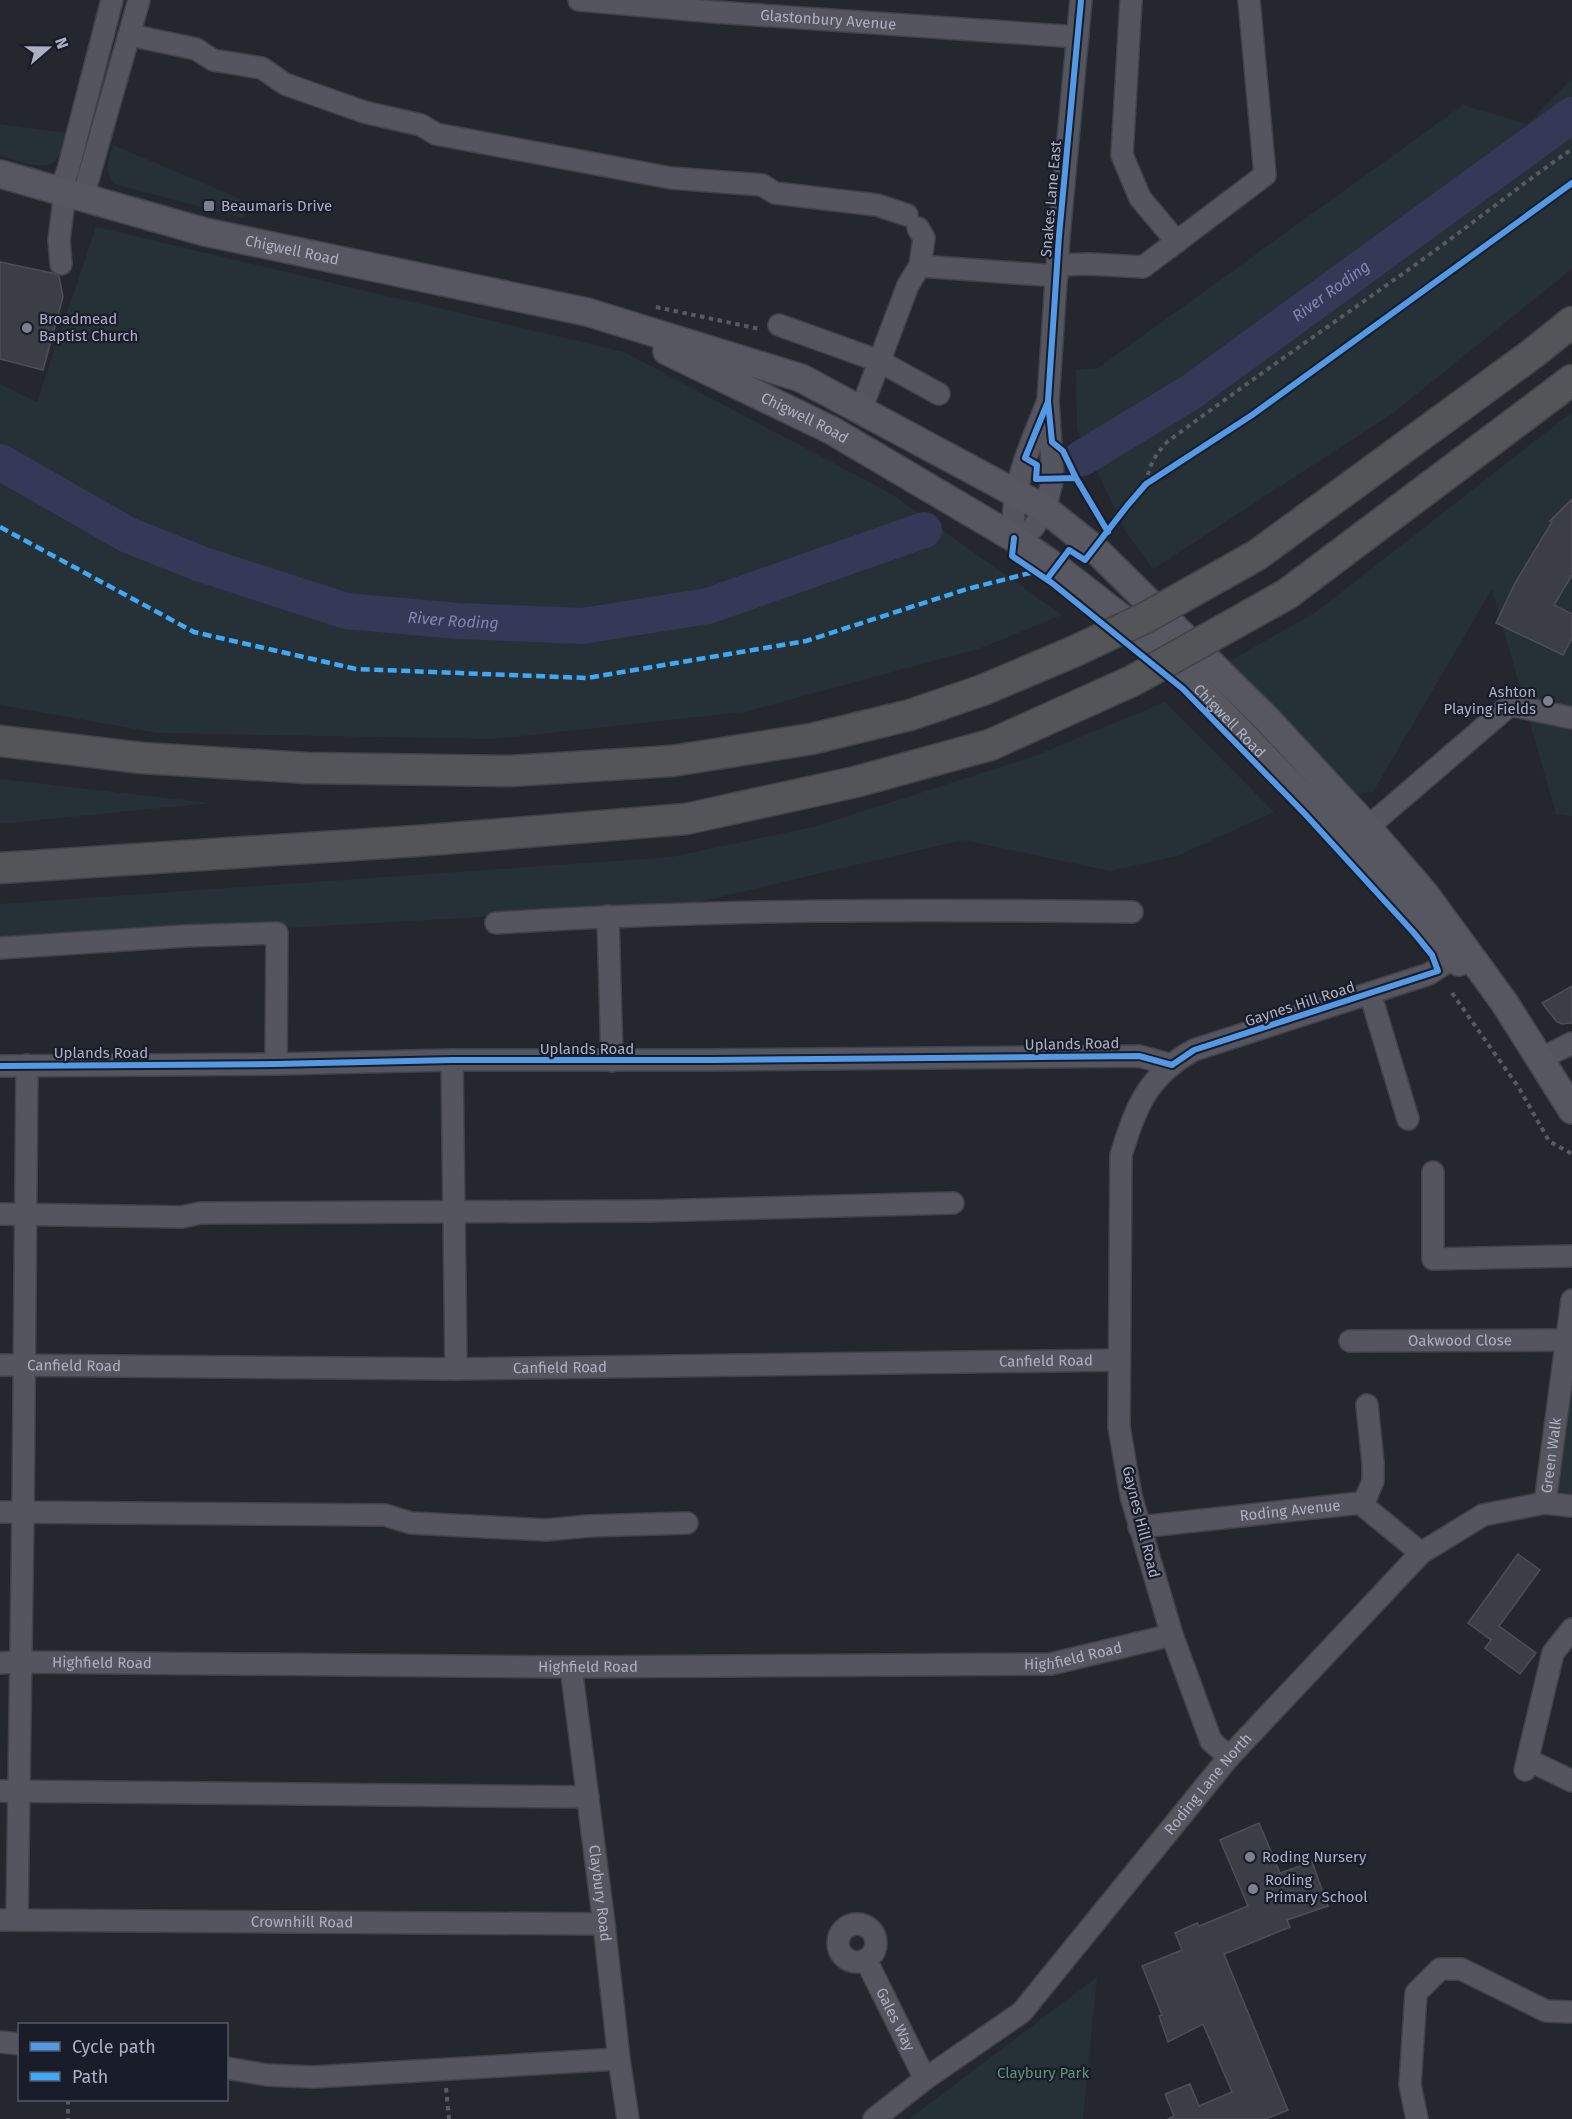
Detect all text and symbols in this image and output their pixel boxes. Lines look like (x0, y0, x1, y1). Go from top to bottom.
street label: Glastonbury Avenue (760, 6, 897, 33)
north arrow (18, 18, 78, 78)
text: N (51, 35, 72, 51)
street label: Snakes Lane East (1037, 140, 1065, 258)
place label: Beaumaris Drive (221, 197, 332, 215)
marker: Beaumaris Drive (202, 199, 216, 213)
street label: Chigwell Road (243, 232, 341, 269)
water label: River Roding (1288, 256, 1373, 325)
place label: Broadmead Baptist Church (39, 310, 138, 345)
marker: Broadmead Baptist Church (20, 321, 34, 335)
street label: Chigwell Road (758, 389, 852, 447)
water label: River Roding (407, 607, 499, 632)
street label: Chigwell Road (1190, 680, 1269, 762)
place label: Ashton Playing Fields (1443, 683, 1536, 718)
marker: Ashton Playing Fields (1541, 694, 1555, 708)
street label: Gaynes Hill Road (1243, 978, 1357, 1030)
street label: Uplands Road (1025, 1034, 1119, 1054)
street label: Uplands Road (540, 1040, 634, 1058)
street label: Uplands Road (54, 1044, 148, 1062)
street label: Oakwood Close (1408, 1331, 1512, 1350)
street label: Canfield Road (999, 1351, 1093, 1371)
street label: Canfield Road (27, 1356, 121, 1375)
street label: Canfield Road (513, 1358, 607, 1377)
street label: Green Walk (1537, 1416, 1565, 1494)
street label: Gaynes Hill Road (1118, 1464, 1164, 1580)
street label: Roding Avenue (1239, 1496, 1341, 1525)
street label: Highfield Road (1024, 1638, 1124, 1673)
street label: Highfield Road (52, 1653, 152, 1672)
street label: Highfield Road (538, 1658, 638, 1676)
street label: Roding Lane North (1160, 1729, 1256, 1838)
street label: Claybury Road (585, 1844, 615, 1942)
place label: Roding Nursery (1262, 1848, 1367, 1866)
marker: Roding Nursery (1243, 1850, 1257, 1864)
place label: Roding Primary School (1265, 1871, 1368, 1906)
marker: Roding Primary School (1246, 1882, 1260, 1896)
street label: Crownhill Road (251, 1913, 353, 1931)
street label: Gales Way (872, 1985, 919, 2054)
legend (18, 2023, 228, 2101)
text: Cycle path (72, 2036, 156, 2058)
park label: Claybury Park (997, 2064, 1089, 2082)
text: Path (72, 2066, 108, 2088)

